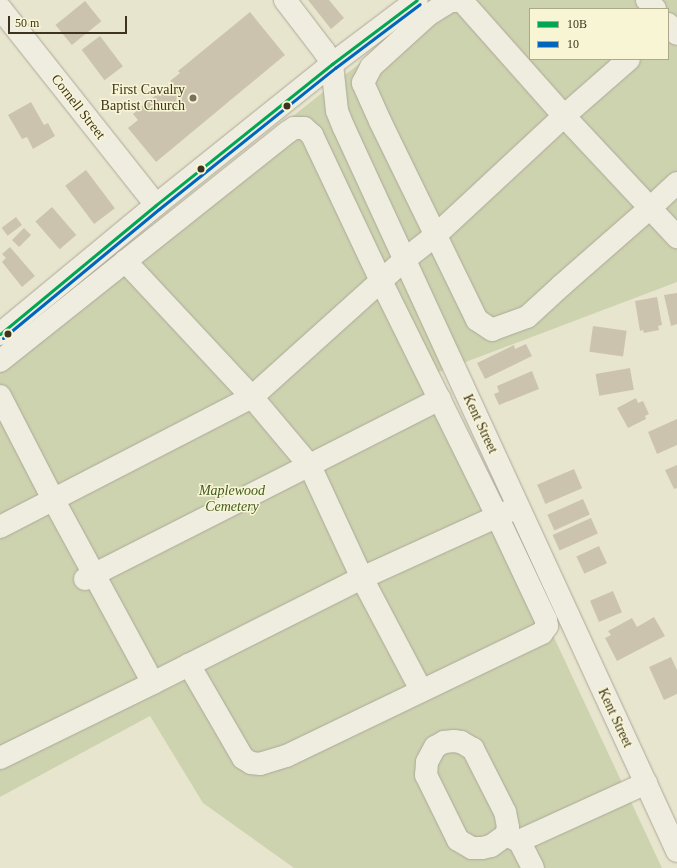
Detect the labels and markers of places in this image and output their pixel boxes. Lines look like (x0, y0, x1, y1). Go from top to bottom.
place label: First Cavalry Baptist Church (101, 82, 185, 114)
marker: First Cavalry Baptist Church (188, 93, 198, 103)
unlabelled marker (282, 101, 292, 111)
unlabelled marker (196, 164, 206, 174)
unlabelled marker (3, 329, 13, 339)

